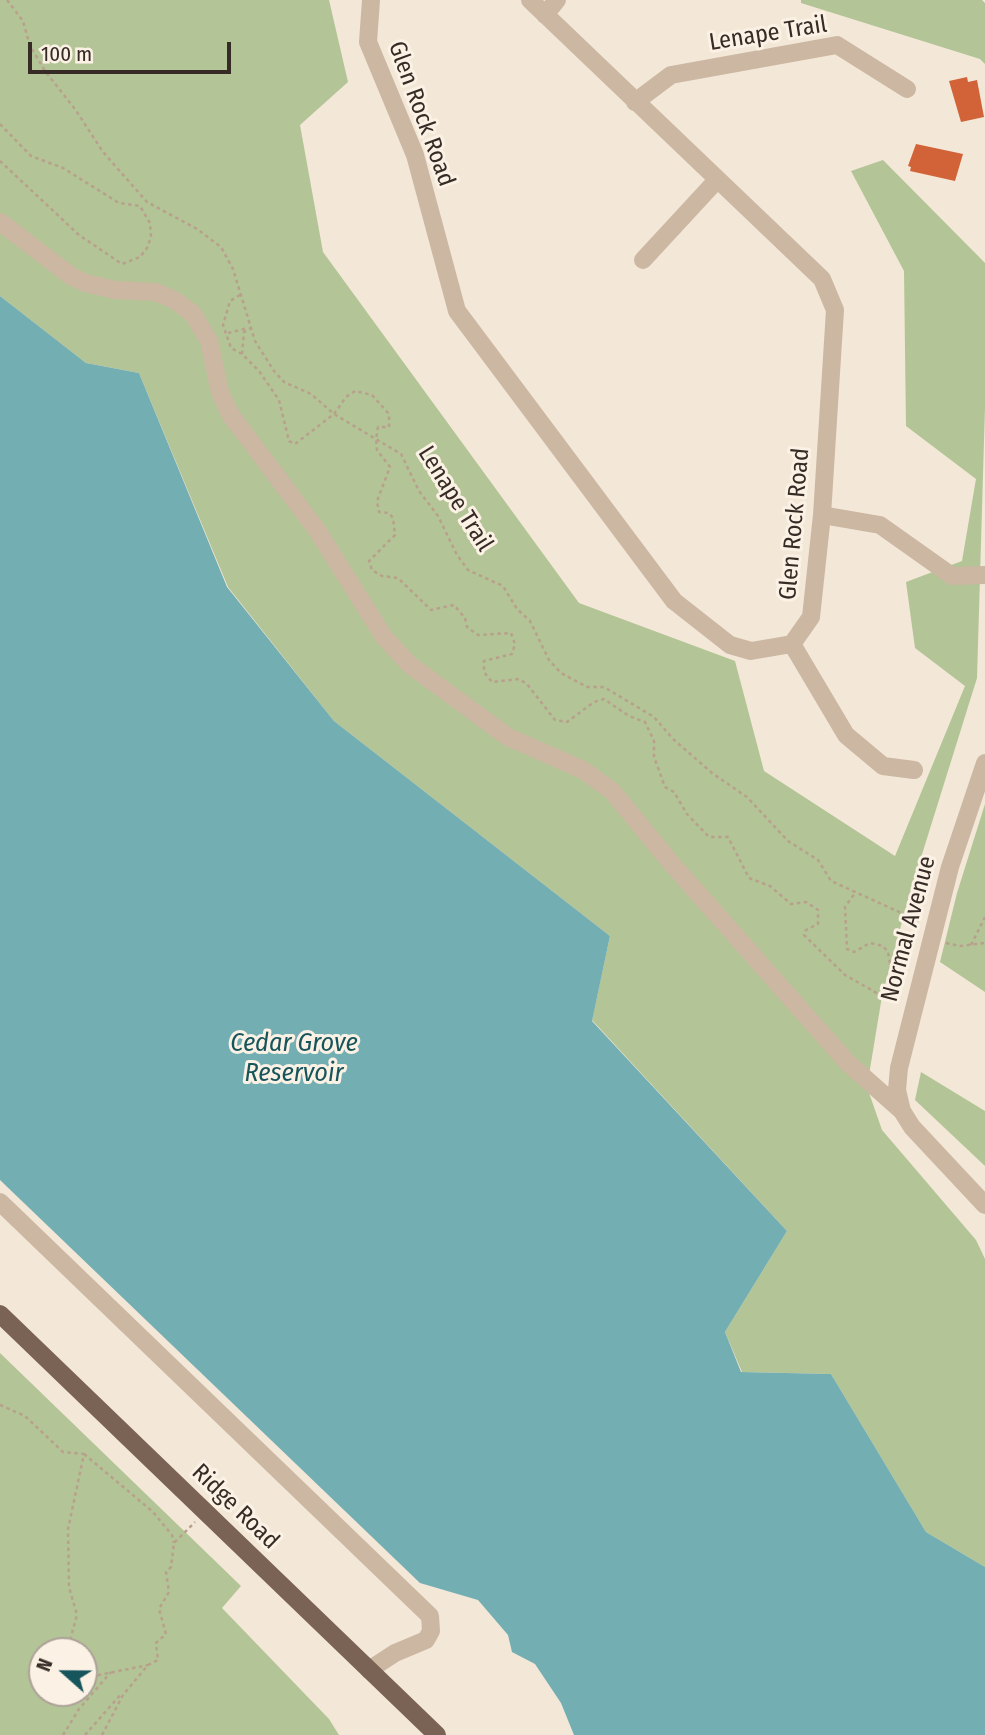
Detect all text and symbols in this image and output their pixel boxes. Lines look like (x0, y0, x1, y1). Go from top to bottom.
street label: Lenape Trail (707, 10, 829, 58)
scale bar (32, 28, 234, 72)
street label: Glen Rock Road (381, 38, 461, 190)
text: 100 m (41, 41, 92, 67)
street label: Lenape Trail (411, 441, 499, 557)
street label: Glen Rock Road (774, 447, 816, 601)
street label: Normal Avenue (876, 853, 942, 1005)
water label: Cedar Grove Reservoir (230, 1028, 358, 1090)
street label: Ridge Road (185, 1458, 285, 1556)
north arrow (28, 1637, 98, 1707)
text: N (32, 1656, 58, 1674)

